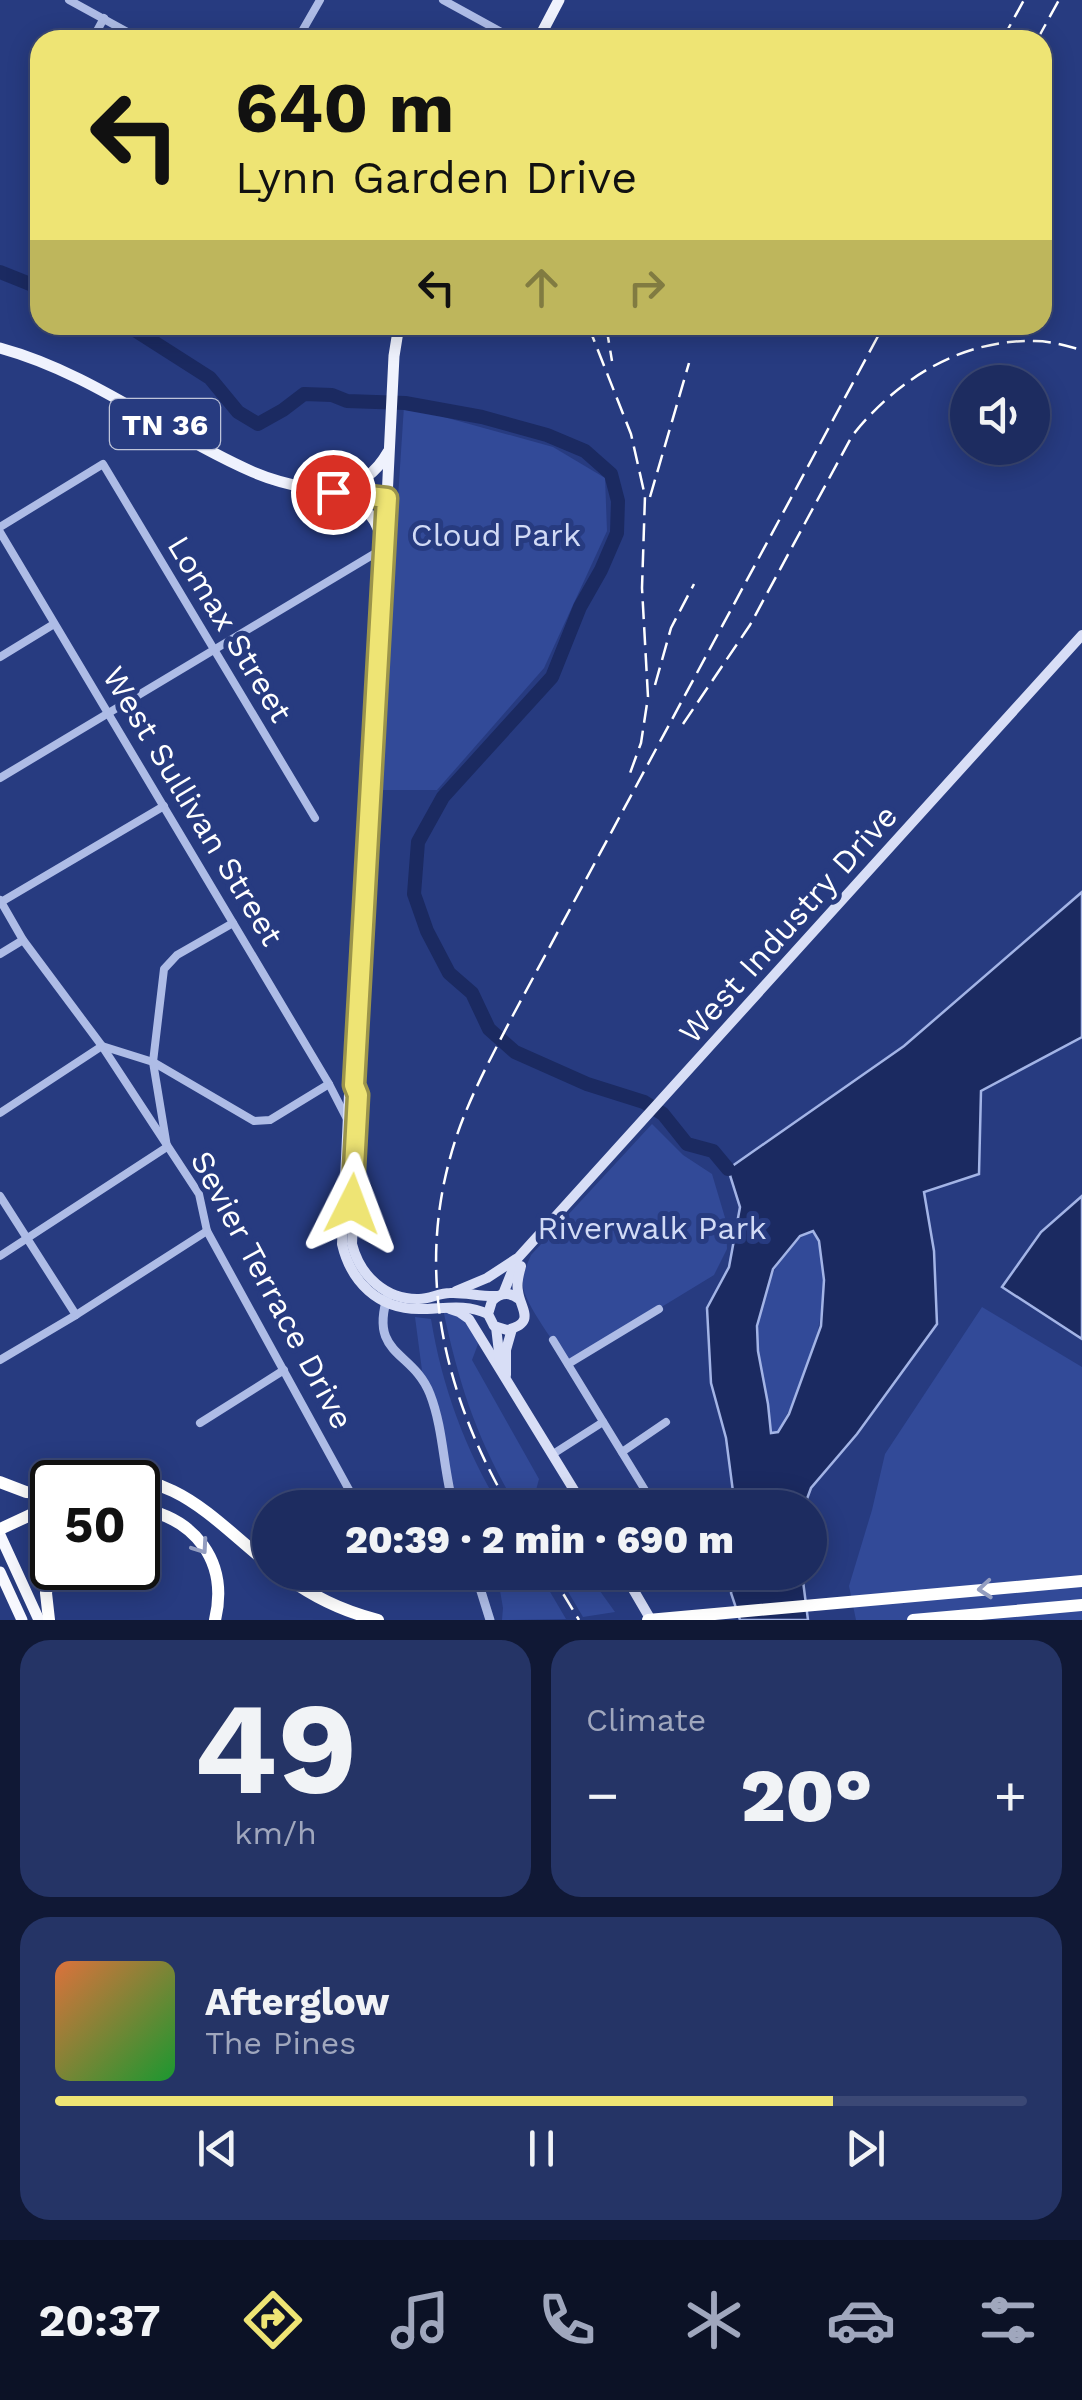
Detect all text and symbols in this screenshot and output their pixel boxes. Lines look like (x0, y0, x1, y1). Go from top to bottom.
text: 640 m (235, 67, 454, 149)
icon: left (70, 70, 200, 200)
text: Lynn Garden Drive (235, 151, 637, 204)
icon: left (409, 260, 464, 315)
icon: ahead (514, 260, 569, 315)
icon: right (619, 260, 674, 315)
map controls (950, 365, 1050, 465)
button: sound (950, 365, 1050, 465)
road number: TN 36 (110, 399, 220, 449)
pin (291, 450, 376, 535)
icon: arrive (306, 465, 361, 520)
park label: Cloud Park (411, 516, 581, 554)
street label: Lomax Street (160, 529, 300, 729)
street label: West Sullivan Street (95, 660, 291, 952)
street label: West Industry Drive (671, 797, 905, 1051)
street label: Sevier Terrace Drive (183, 1144, 361, 1436)
position arrow (300, 1152, 404, 1256)
park label: Riverwalk Park (537, 1209, 767, 1247)
speed limit sign: 50 (30, 1460, 160, 1590)
text: 20:39 · 2 min · 690 m (345, 1518, 734, 1562)
one-way arrow (189, 1535, 207, 1554)
one-way arrow (976, 1578, 992, 1600)
text: 49 (193, 1672, 358, 1825)
text: Climate (586, 1701, 706, 1739)
text: 20° (740, 1751, 873, 1839)
text: − (586, 1763, 619, 1827)
text: + (994, 1763, 1027, 1827)
text: km/h (234, 1814, 317, 1852)
text: Afterglow (205, 1980, 390, 2024)
text: The Pines (205, 2024, 356, 2062)
icon: previous (190, 2121, 245, 2176)
icon: pause (514, 2121, 569, 2176)
icon: next (838, 2121, 893, 2176)
icon: directions (238, 2285, 308, 2355)
icon: music (385, 2285, 455, 2355)
icon: phone (532, 2285, 602, 2355)
icon: climate (679, 2285, 749, 2355)
icon: car (826, 2285, 896, 2355)
icon: filters (973, 2285, 1043, 2355)
text: 20:37 (39, 2294, 161, 2347)

